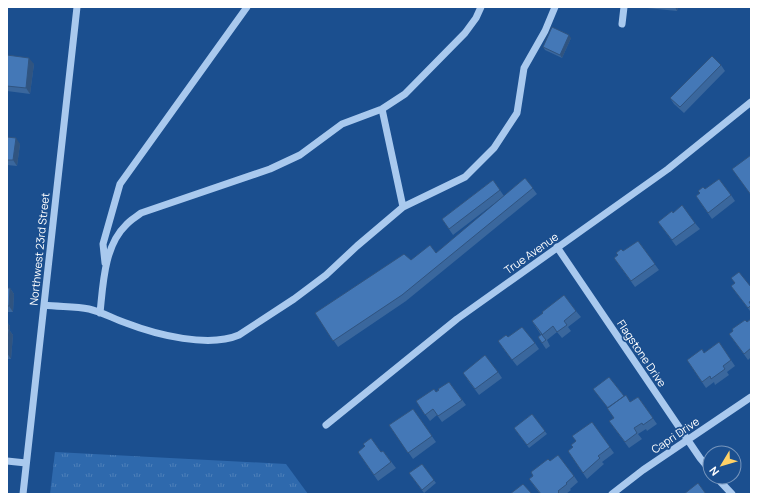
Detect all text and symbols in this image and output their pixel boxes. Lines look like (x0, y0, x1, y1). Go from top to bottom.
street label: Northwest 23rd Street (26, 192, 52, 306)
street label: True Avenue (501, 229, 561, 277)
street label: Flagstone Drive (614, 316, 670, 390)
street label: Capri Drive (648, 413, 702, 457)
north arrow (702, 445, 742, 485)
text: N (705, 464, 722, 479)

